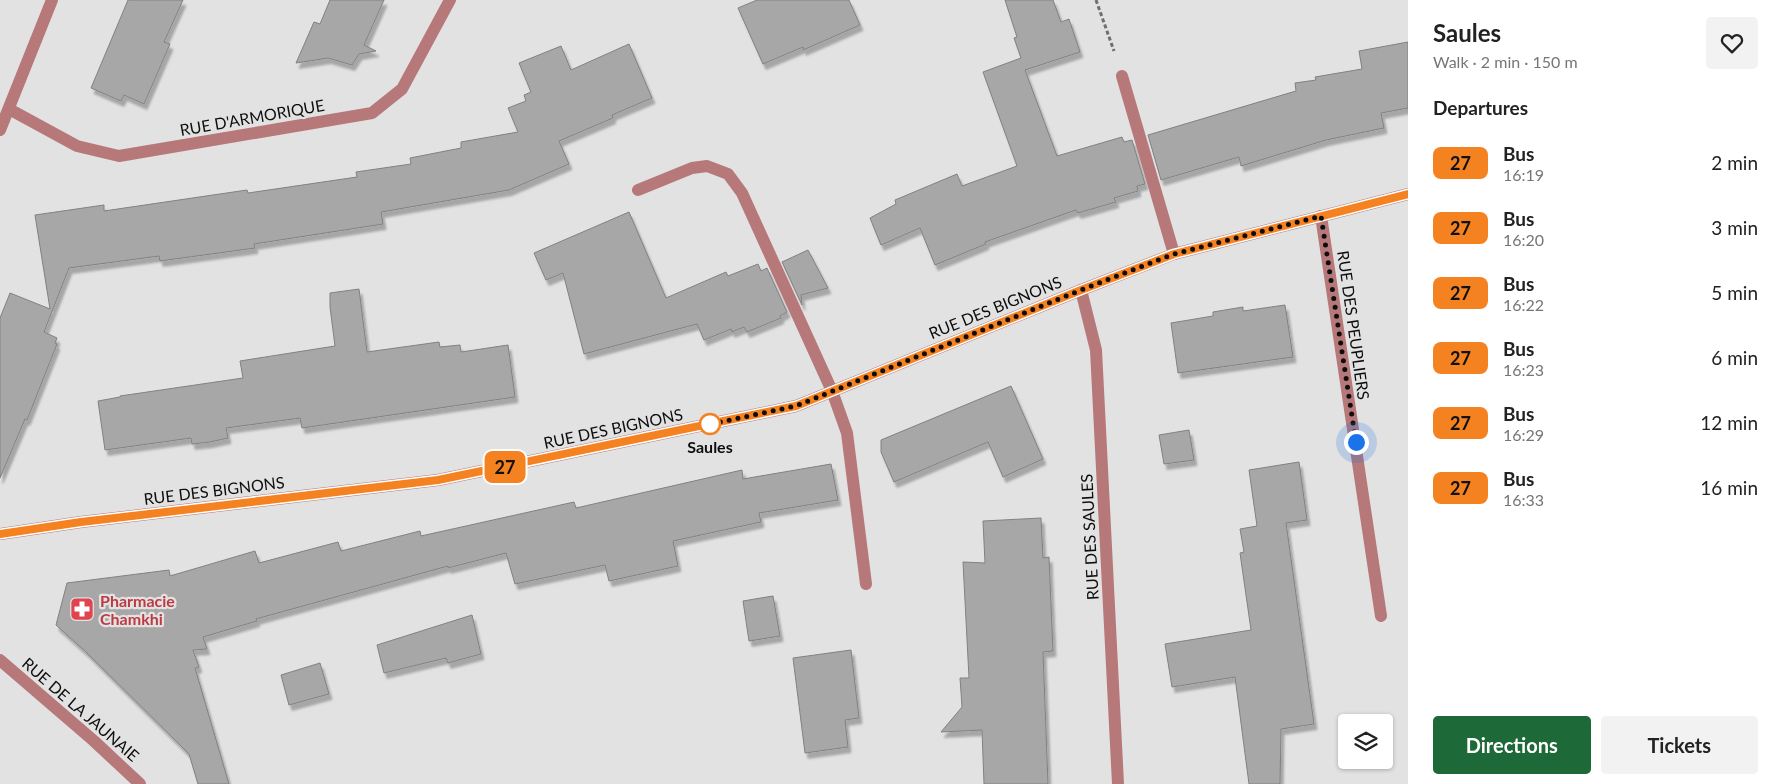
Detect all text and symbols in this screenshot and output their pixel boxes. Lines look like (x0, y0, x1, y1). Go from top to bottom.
button: heart (1706, 17, 1758, 69)
text: Saules (1433, 18, 1501, 47)
text: Walk · 2 min · 150 m (1433, 52, 1578, 71)
street label: RUE D'ARMORIQUE (178, 95, 326, 139)
text: Departures (1433, 96, 1528, 119)
text: Bus (1503, 142, 1534, 165)
text: 2 min (1711, 151, 1758, 174)
text: 27 (1450, 152, 1471, 174)
text: 16:19 (1503, 165, 1544, 184)
text: Bus (1503, 207, 1534, 230)
text: 3 min (1711, 216, 1758, 239)
text: 27 (1450, 217, 1471, 239)
text: 16:20 (1503, 230, 1544, 249)
street label: RUE DES PEUPLIERS (1334, 249, 1374, 401)
street label: RUE DES BIGNONS (926, 272, 1064, 342)
text: Bus (1503, 272, 1534, 295)
text: 5 min (1711, 281, 1758, 304)
text: 27 (1450, 282, 1471, 304)
text: 16:22 (1503, 295, 1544, 314)
text: Bus (1503, 337, 1534, 360)
text: 6 min (1711, 346, 1758, 369)
text: 27 (1450, 347, 1471, 369)
text: 16:23 (1503, 360, 1544, 379)
text: Bus (1503, 402, 1534, 425)
street label: RUE DES BIGNONS (542, 404, 684, 452)
text: 12 min (1700, 411, 1758, 434)
text: 27 (1450, 412, 1471, 434)
marker: Saules (699, 413, 721, 435)
text: 16:29 (1503, 425, 1544, 444)
your location (1344, 430, 1369, 455)
place label: Saules (687, 437, 733, 456)
line badge: 27 (482, 451, 528, 483)
text: 27 (495, 456, 515, 478)
text: Bus (1503, 467, 1534, 490)
street label: RUE DES BIGNONS (143, 472, 285, 508)
street label: RUE DES SAULES (1076, 473, 1102, 601)
text: 16 min (1700, 476, 1758, 499)
text: 27 (1450, 477, 1471, 499)
text: 16:33 (1503, 490, 1544, 509)
place label: Pharmacie Chamkhi (100, 591, 175, 628)
pharmacy icon: Pharmacie Chamkhi (69, 596, 95, 622)
street label: RUE DE LA JAUNAIE (19, 653, 143, 765)
map controls (1338, 714, 1393, 769)
button: layers (1338, 714, 1393, 769)
button: Directions (1433, 716, 1591, 774)
button: Tickets (1601, 716, 1758, 774)

